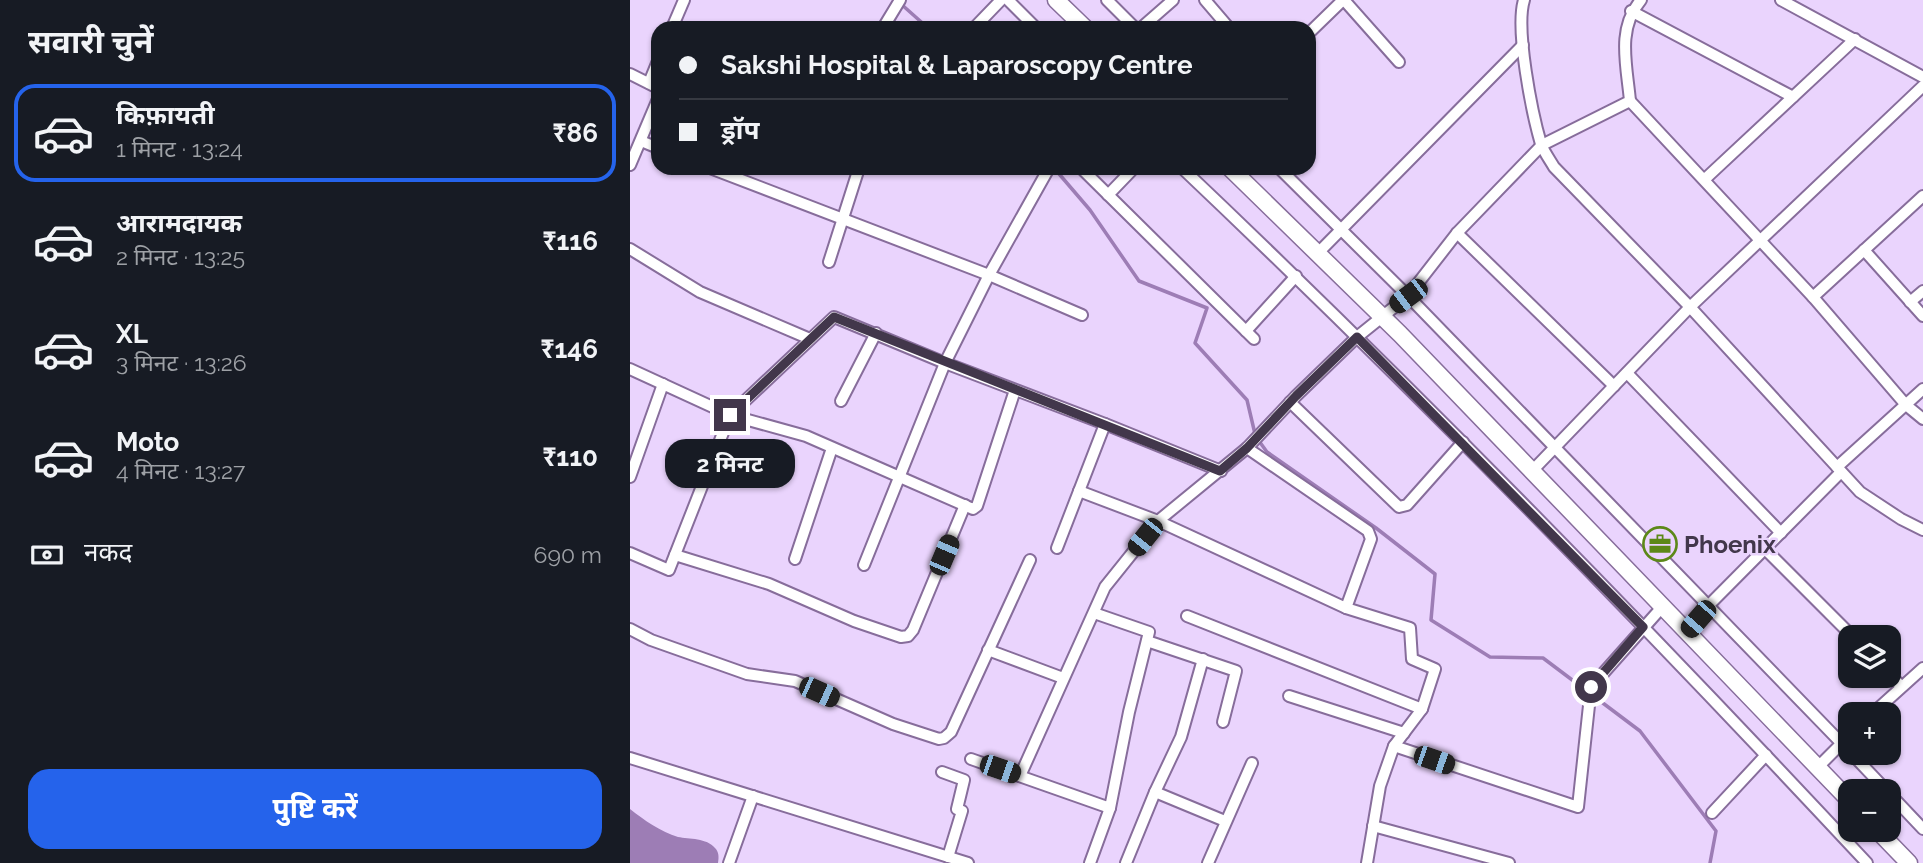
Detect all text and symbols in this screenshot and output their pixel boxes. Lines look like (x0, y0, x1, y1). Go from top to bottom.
text: सवारी चुनें (28, 23, 153, 60)
text: Sakshi Hospital & Laparoscopy Centre (721, 50, 1193, 80)
text: किफ़ायती (116, 100, 215, 130)
icon: car (32, 102, 95, 165)
text: ड्रॉप (721, 115, 759, 145)
text: ₹86 (553, 118, 598, 148)
text: 1 मिनट · 13:24 (116, 135, 243, 162)
text: आरामदायक (116, 208, 242, 238)
icon: car (32, 210, 95, 273)
text: ₹116 (543, 226, 598, 256)
text: 2 मिनट · 13:25 (116, 243, 245, 270)
car (1385, 275, 1432, 317)
icon: car (32, 318, 95, 381)
text: XL (116, 319, 148, 349)
text: ₹146 (541, 334, 598, 364)
text: 3 मिनट · 13:26 (116, 349, 247, 376)
route end (714, 399, 746, 431)
icon: car (32, 426, 95, 489)
text: Moto (116, 427, 179, 457)
callout: 2 मिनट (665, 440, 795, 488)
text: ₹110 (542, 442, 598, 472)
text: 2 मिनट (697, 450, 763, 477)
text: 4 मिनट · 13:27 (116, 457, 245, 484)
car (1124, 514, 1167, 560)
office icon: Phoenix (1641, 525, 1679, 563)
place label: Phoenix (1684, 530, 1776, 559)
car (927, 532, 962, 578)
icon: cash (28, 536, 66, 574)
text: नकद (84, 537, 132, 567)
text: 690 m (534, 541, 602, 568)
car (1677, 596, 1720, 642)
map controls (1838, 625, 1901, 842)
button: layers (1838, 625, 1901, 688)
route start (1575, 671, 1607, 703)
car (796, 674, 843, 710)
button: + (1838, 702, 1901, 765)
car (1411, 743, 1458, 777)
car (977, 752, 1024, 786)
button: पुष्टि करें (28, 769, 602, 849)
button: − (1838, 779, 1901, 842)

